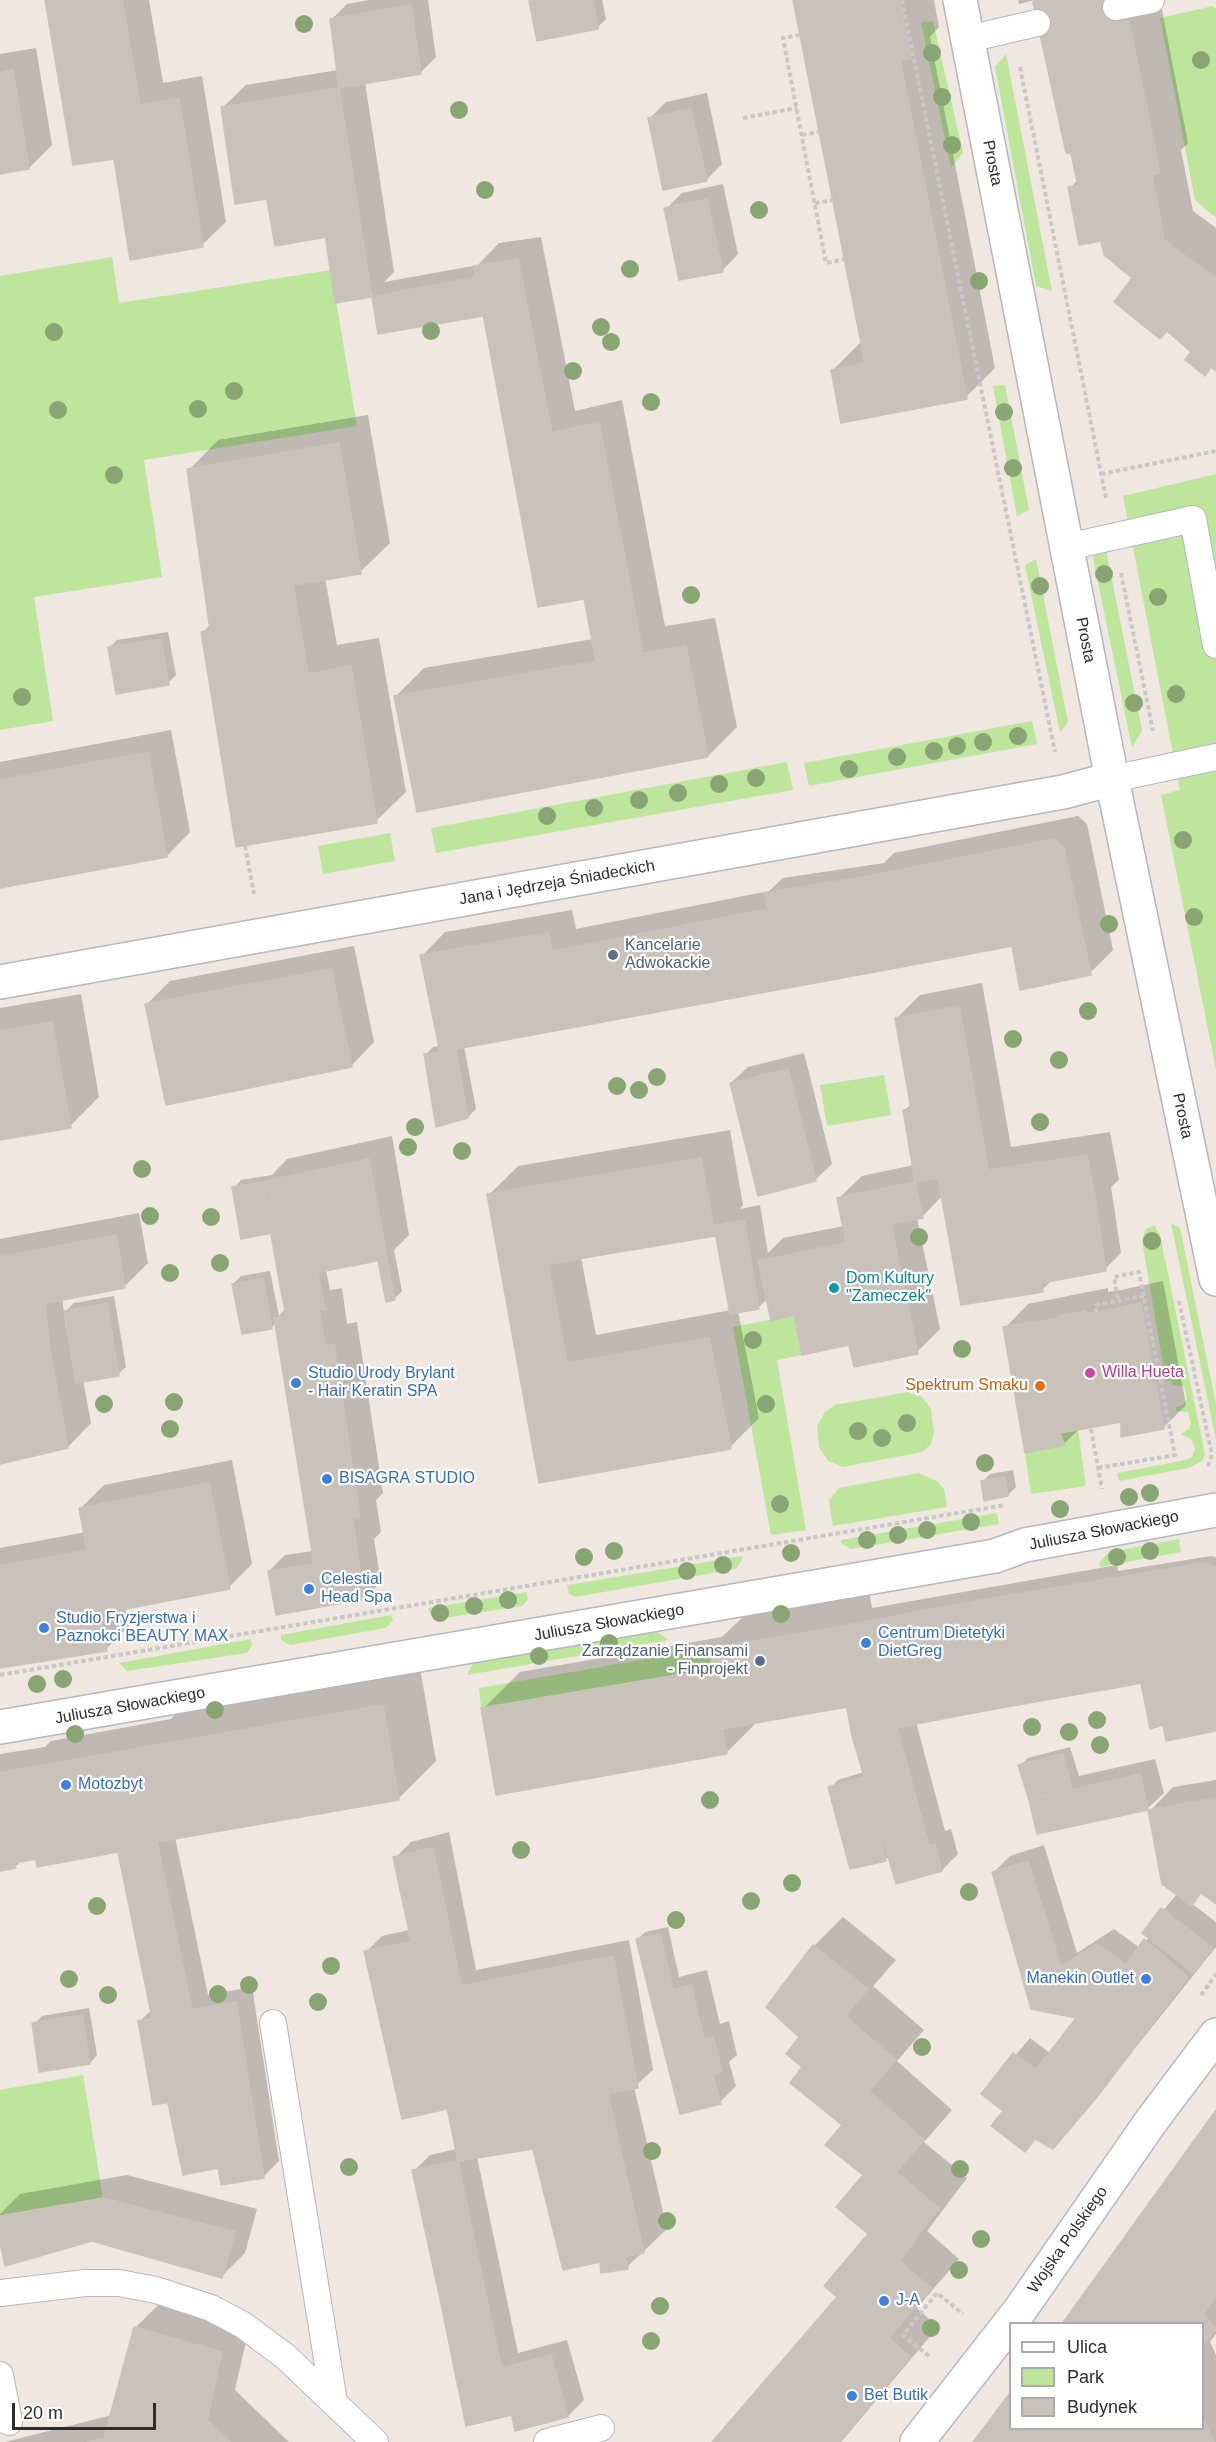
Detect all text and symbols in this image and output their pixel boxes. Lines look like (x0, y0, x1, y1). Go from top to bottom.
street label: Prosta (978, 138, 1006, 188)
street label: Prosta (1071, 615, 1099, 665)
street label: Jana i Jędrzeja Śniadeckich (458, 856, 656, 910)
place label: Kancelarie Adwokackie (625, 936, 710, 974)
marker: Kancelarie Adwokackie (606, 948, 620, 962)
street label: Prosta (1168, 1091, 1196, 1141)
place label: Dom Kultury "Zameczek" (846, 1269, 934, 1307)
marker: Dom Kultury "Zameczek" (827, 1281, 841, 1295)
place label: Willa Hueta (1102, 1363, 1184, 1383)
place label: Studio Urody Brylant - Hair Keratin SPA (308, 1364, 455, 1402)
marker: Willa Hueta (1083, 1366, 1097, 1380)
marker: Studio Urody Brylant - Hair Keratin SPA (289, 1376, 303, 1390)
place label: Spektrum Smaku (905, 1376, 1028, 1396)
marker: Spektrum Smaku (1033, 1379, 1047, 1393)
place label: BISAGRA STUDIO (339, 1469, 475, 1489)
marker: BISAGRA STUDIO (320, 1472, 334, 1486)
street label: Juliusza Słowackiego (1028, 1507, 1180, 1555)
place label: Celestial Head Spa (321, 1570, 392, 1608)
marker: Celestial Head Spa (302, 1582, 316, 1596)
street label: Juliusza Słowackiego (532, 1600, 686, 1646)
place label: Studio Fryzjerstwa i Paznokci BEAUTY MAX (56, 1609, 228, 1647)
marker: Studio Fryzjerstwa i Paznokci BEAUTY MAX (37, 1621, 51, 1635)
place label: Centrum Dietetyki DietGreg (878, 1624, 1005, 1662)
marker: Centrum Dietetyki DietGreg (859, 1636, 873, 1650)
place label: Zarządzanie Finansami - Finprojekt (582, 1642, 748, 1680)
marker: Zarządzanie Finansami - Finprojekt (753, 1654, 767, 1668)
street label: Juliusza Słowackiego (53, 1683, 207, 1729)
place label: Motozbyt (78, 1775, 143, 1795)
marker: Motozbyt (59, 1778, 73, 1792)
place label: Manekin Outlet (1026, 1969, 1134, 1989)
marker: Manekin Outlet (1139, 1972, 1153, 1986)
street label: Wojska Polskiego (1024, 2183, 1112, 2297)
place label: J-A (896, 2291, 920, 2311)
marker: J-A (877, 2294, 891, 2308)
legend (1009, 2322, 1204, 2430)
text: Ulica (1067, 2337, 1107, 2357)
text: Park (1067, 2367, 1104, 2387)
place label: Bet Butik (864, 2386, 928, 2406)
marker: Bet Butik (845, 2389, 859, 2403)
scale bar (15, 2391, 159, 2429)
text: Budynek (1067, 2397, 1137, 2417)
text: 20 m (23, 2403, 63, 2423)

